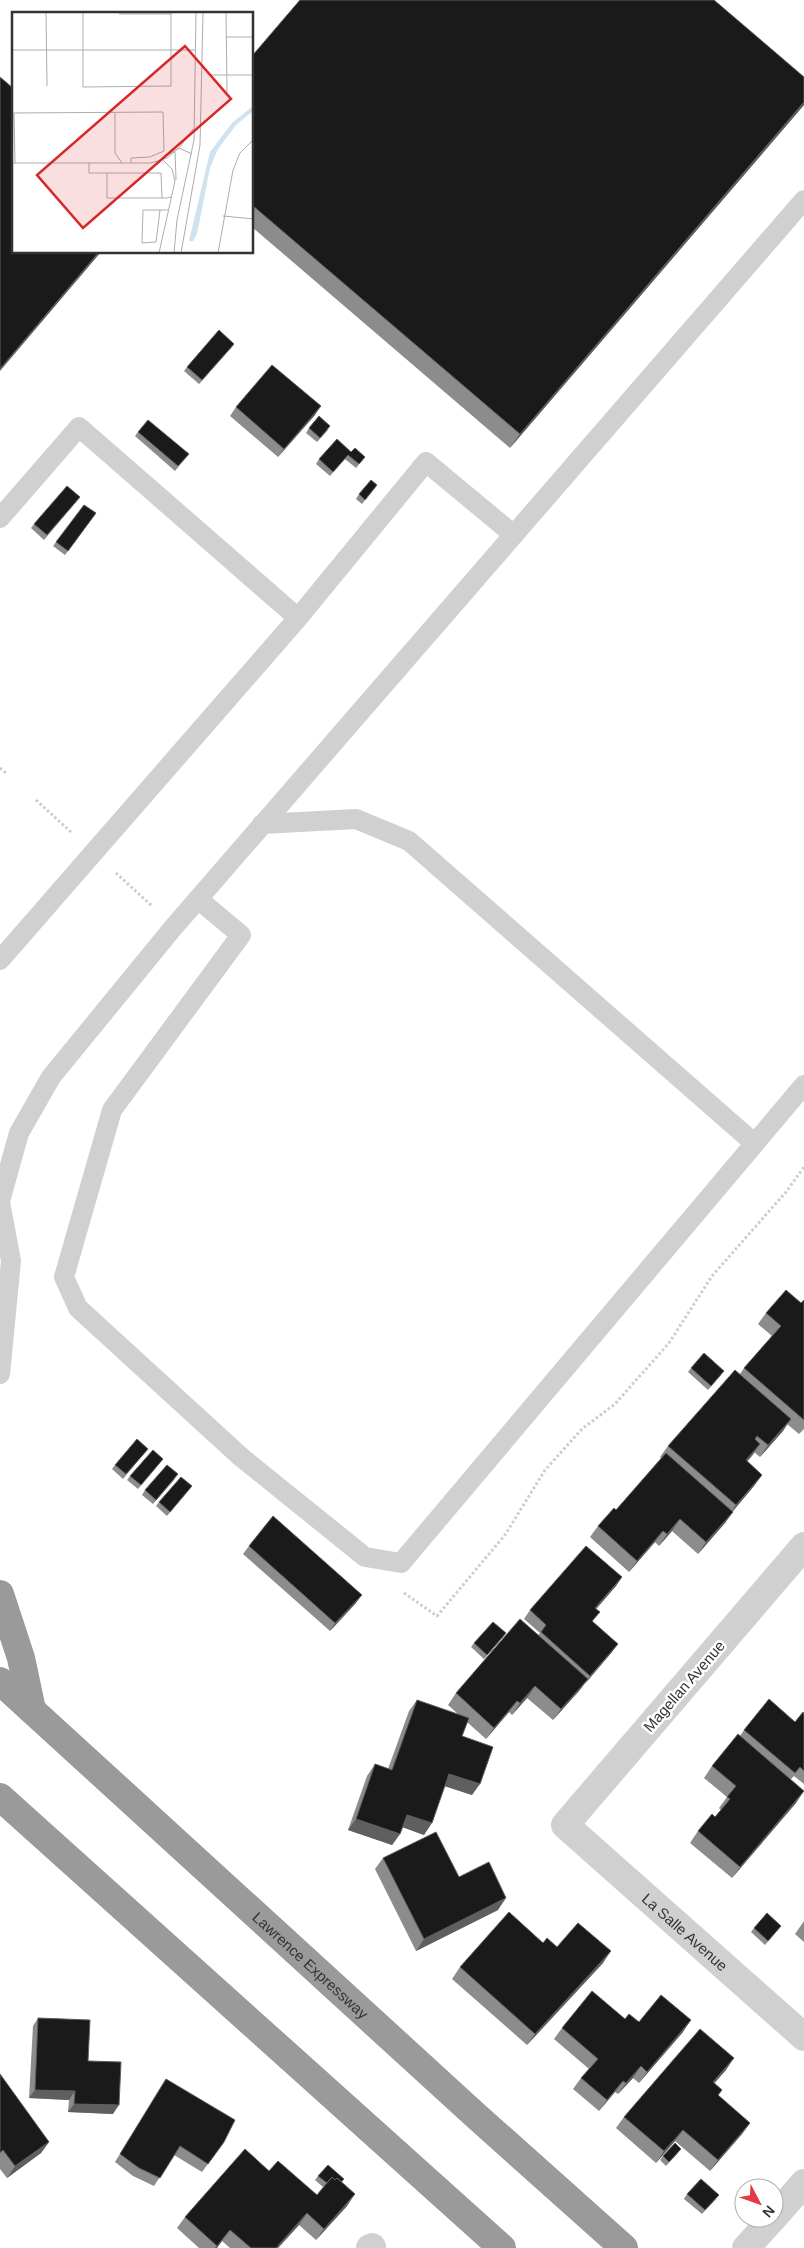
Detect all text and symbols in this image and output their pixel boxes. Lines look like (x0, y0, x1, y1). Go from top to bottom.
inset map (12, 12, 254, 254)
street label: Magellan Avenue (640, 1637, 728, 1735)
street label: La Salle Avenue (639, 1889, 731, 1974)
street label: Lawrence Expressway (250, 1908, 372, 2022)
north arrow (734, 2178, 784, 2228)
text: N (759, 2202, 778, 2221)

